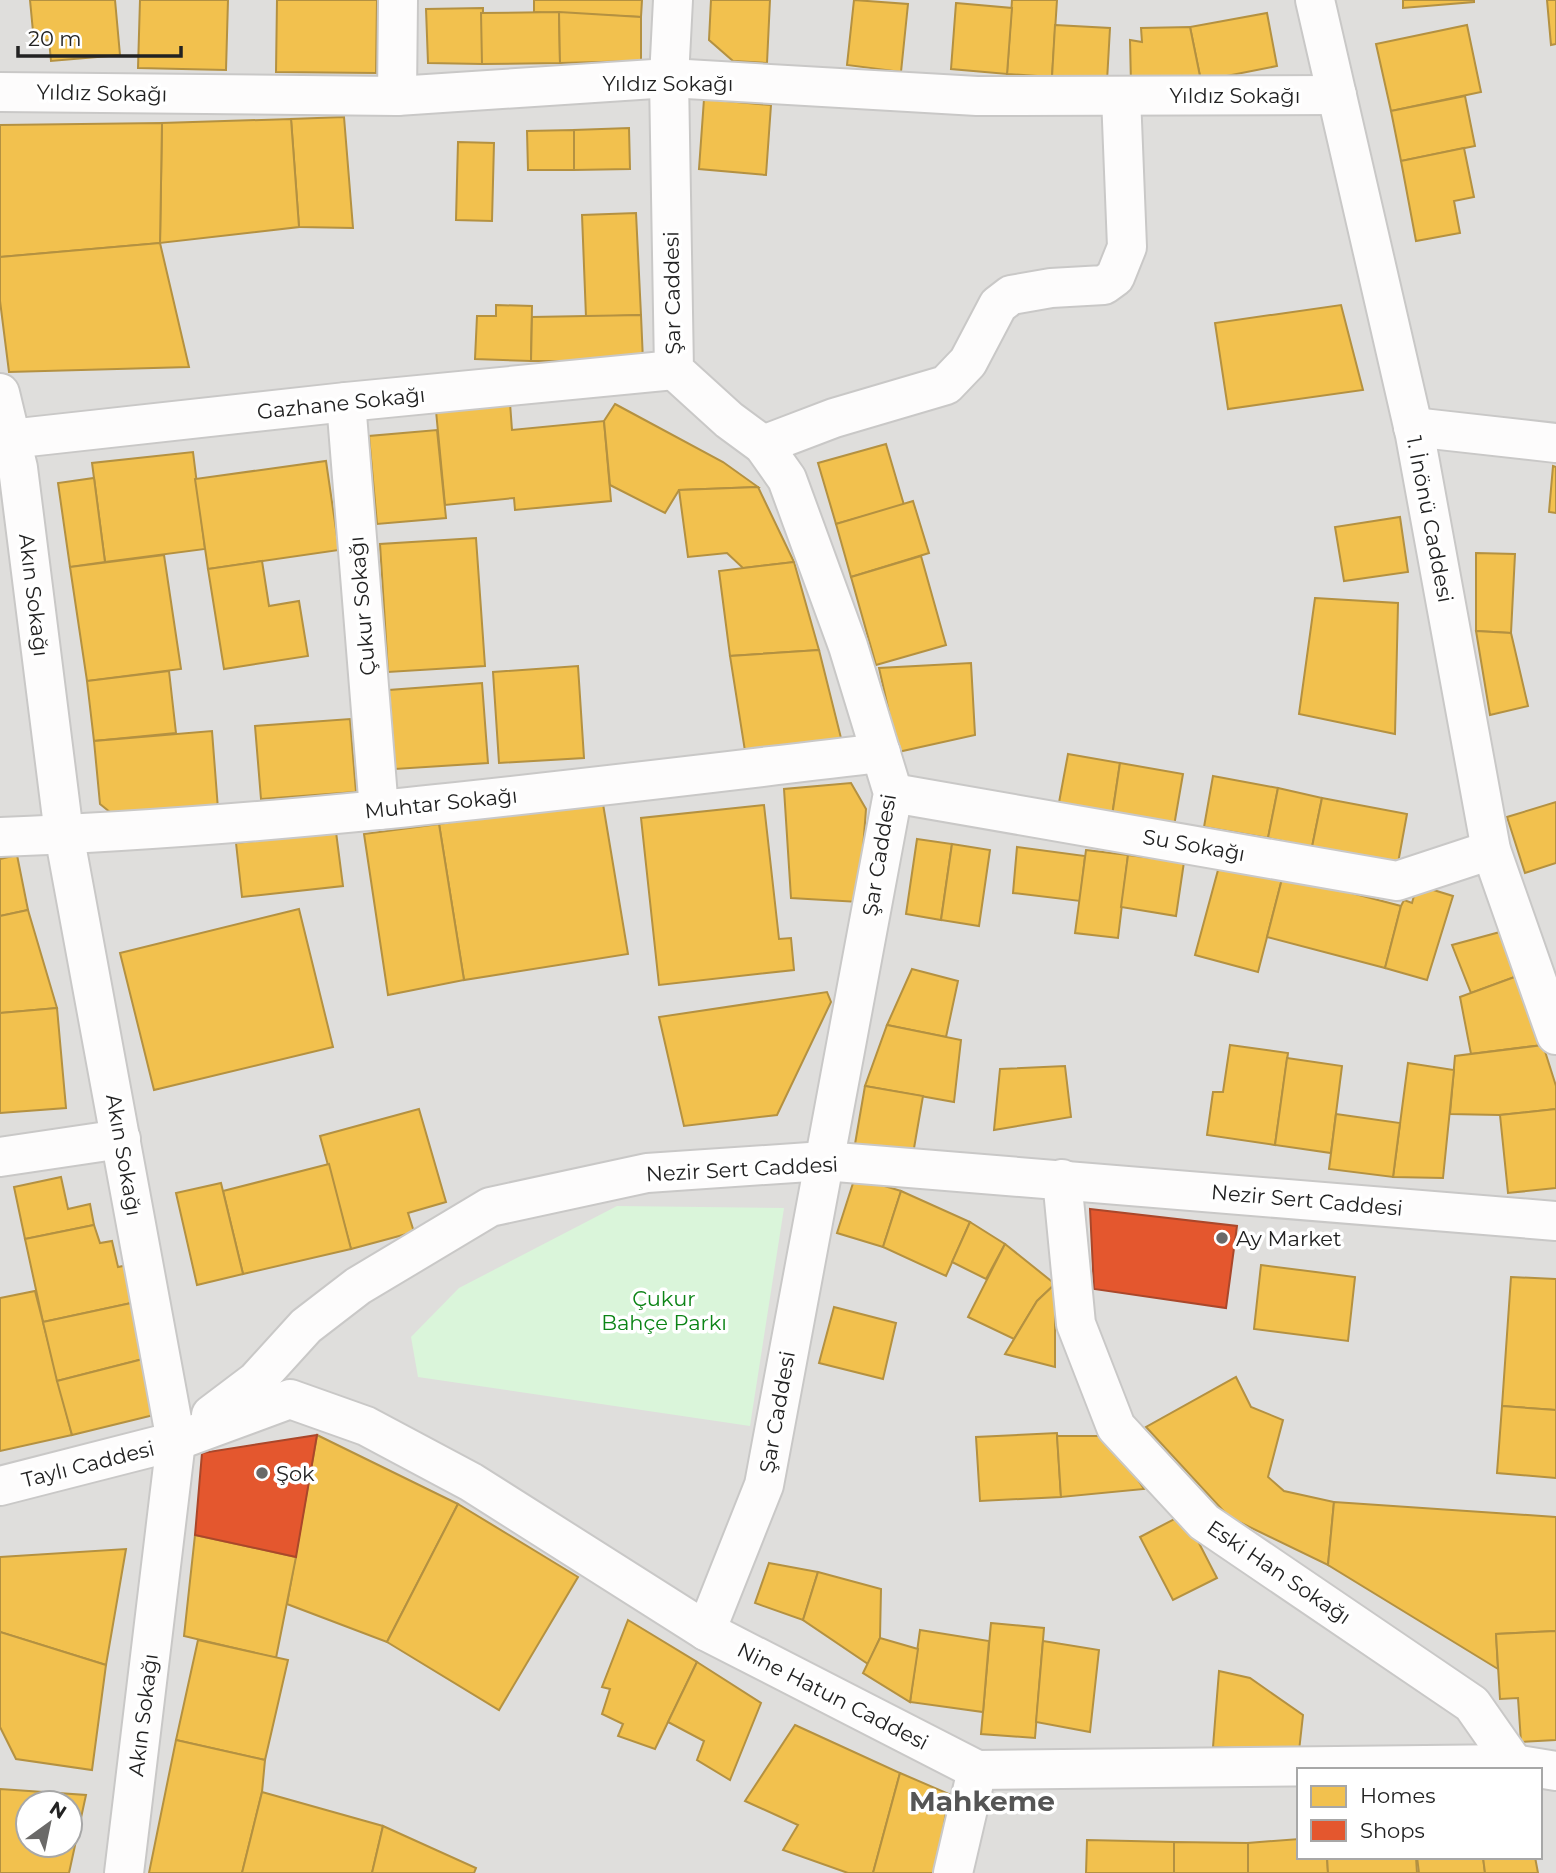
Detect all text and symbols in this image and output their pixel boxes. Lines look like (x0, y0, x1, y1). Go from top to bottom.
scale bar (18, 14, 180, 58)
text: 20 m (28, 26, 82, 51)
street label: Yıldız Sokağı (603, 71, 733, 96)
street label: Yıldız Sokağı (36, 79, 168, 107)
street label: Yıldız Sokağı (1170, 83, 1300, 108)
street label: Şar Caddesi (658, 231, 686, 355)
street label: Gazhane Sokağı (256, 382, 426, 424)
street label: 1. İnönü Caddesi (1402, 434, 1458, 604)
street label: Akın Sokağı (14, 532, 54, 658)
street label: Çukur Sokağı (343, 535, 381, 677)
street label: Muhtar Sokağı (363, 783, 519, 823)
street label: Şar Caddesi (857, 792, 901, 918)
street label: Su Sokağı (1141, 824, 1247, 866)
street label: Akın Sokağı (101, 1092, 147, 1218)
street label: Nezir Sert Caddesi (645, 1151, 839, 1187)
street label: Nezir Sert Caddesi (1210, 1179, 1404, 1221)
place label: Ay Market (1236, 1226, 1342, 1251)
marker: Ay Market (1214, 1230, 1230, 1246)
park label: Çukur Bahçe Parkı (601, 1286, 727, 1335)
street label: Şar Caddesi (754, 1349, 800, 1475)
street label: Taylı Caddesi (19, 1435, 157, 1493)
place label: Şok (276, 1461, 315, 1486)
marker: Şok (254, 1465, 270, 1481)
street label: Eski Han Sokağı (1202, 1515, 1356, 1629)
street label: Nine Hatun Caddesi (733, 1637, 933, 1755)
street label: Akın Sokağı (123, 1652, 163, 1778)
legend (1297, 1768, 1542, 1859)
text: Homes (1360, 1783, 1435, 1808)
district label: Mahkeme (909, 1784, 1055, 1818)
north arrow (14, 1789, 84, 1859)
text: N (45, 1796, 71, 1824)
text: Shops (1360, 1818, 1425, 1843)

